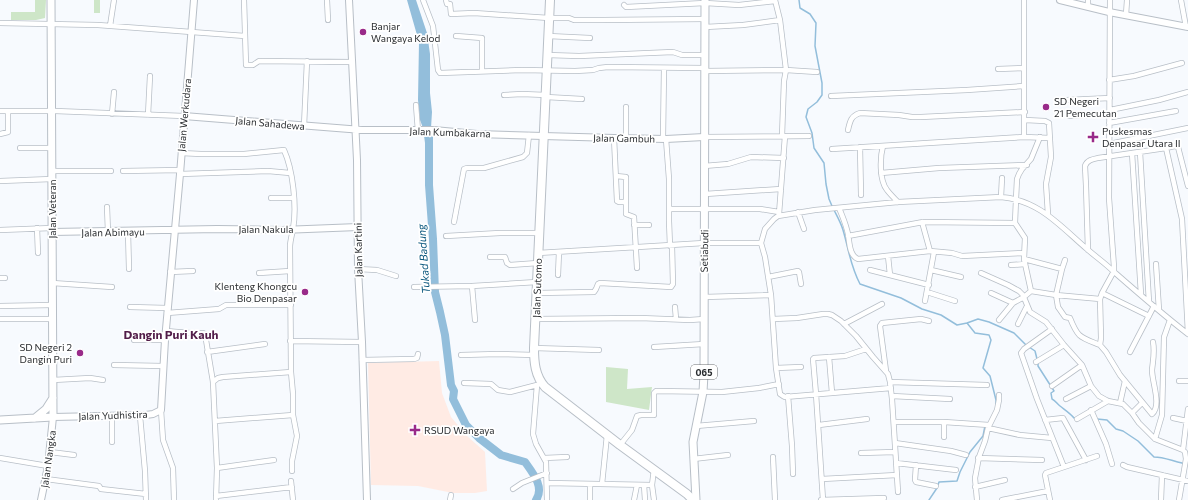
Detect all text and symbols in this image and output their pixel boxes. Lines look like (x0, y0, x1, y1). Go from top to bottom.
place label: Banjar Wangaya Kelod (371, 20, 440, 44)
marker: Banjar Wangaya Kelod (358, 27, 368, 37)
street label: Jalan Werkudara (175, 78, 193, 152)
place label: SD Negeri 21 Pemecutan (1054, 95, 1117, 119)
marker: SD Negeri 21 Pemecutan (1041, 102, 1051, 112)
street label: Jalan Sahadewa (235, 114, 305, 132)
street label: Jalan Kumbakarna (409, 125, 491, 139)
place label: Puskesmas Denpasar Utara II (1102, 125, 1180, 149)
street label: Jalan Gambuh (593, 131, 655, 145)
marker: Puskesmas Denpasar Utara II (1087, 131, 1099, 143)
street label: Jalan Veteran (46, 179, 58, 239)
street label: Jalan Nakula (238, 223, 294, 235)
street label: Jalan Kartini (352, 223, 364, 277)
water label: Tukad Badung (414, 223, 432, 294)
street label: Jalan Abimayu (81, 225, 145, 239)
street label: Setiabudi (698, 229, 710, 273)
street label: Jalan Sutomo (530, 258, 544, 318)
place label: Klenteng Khongcu Bio Denpasar (214, 280, 297, 304)
marker: Klenteng Khongcu Bio Denpasar (300, 287, 310, 297)
district label: Dangin Puri Kauh (124, 327, 219, 341)
place label: SD Negeri 2 Dangin Puri (19, 341, 72, 365)
marker: SD Negeri 2 Dangin Puri (75, 348, 85, 358)
road number: 065 (691, 365, 717, 379)
street label: Jalan Yudhistira (78, 408, 148, 422)
marker: RSUD Wangaya (409, 424, 421, 436)
place label: RSUD Wangaya (424, 424, 495, 436)
street label: Jalan Nangka (38, 429, 58, 489)

